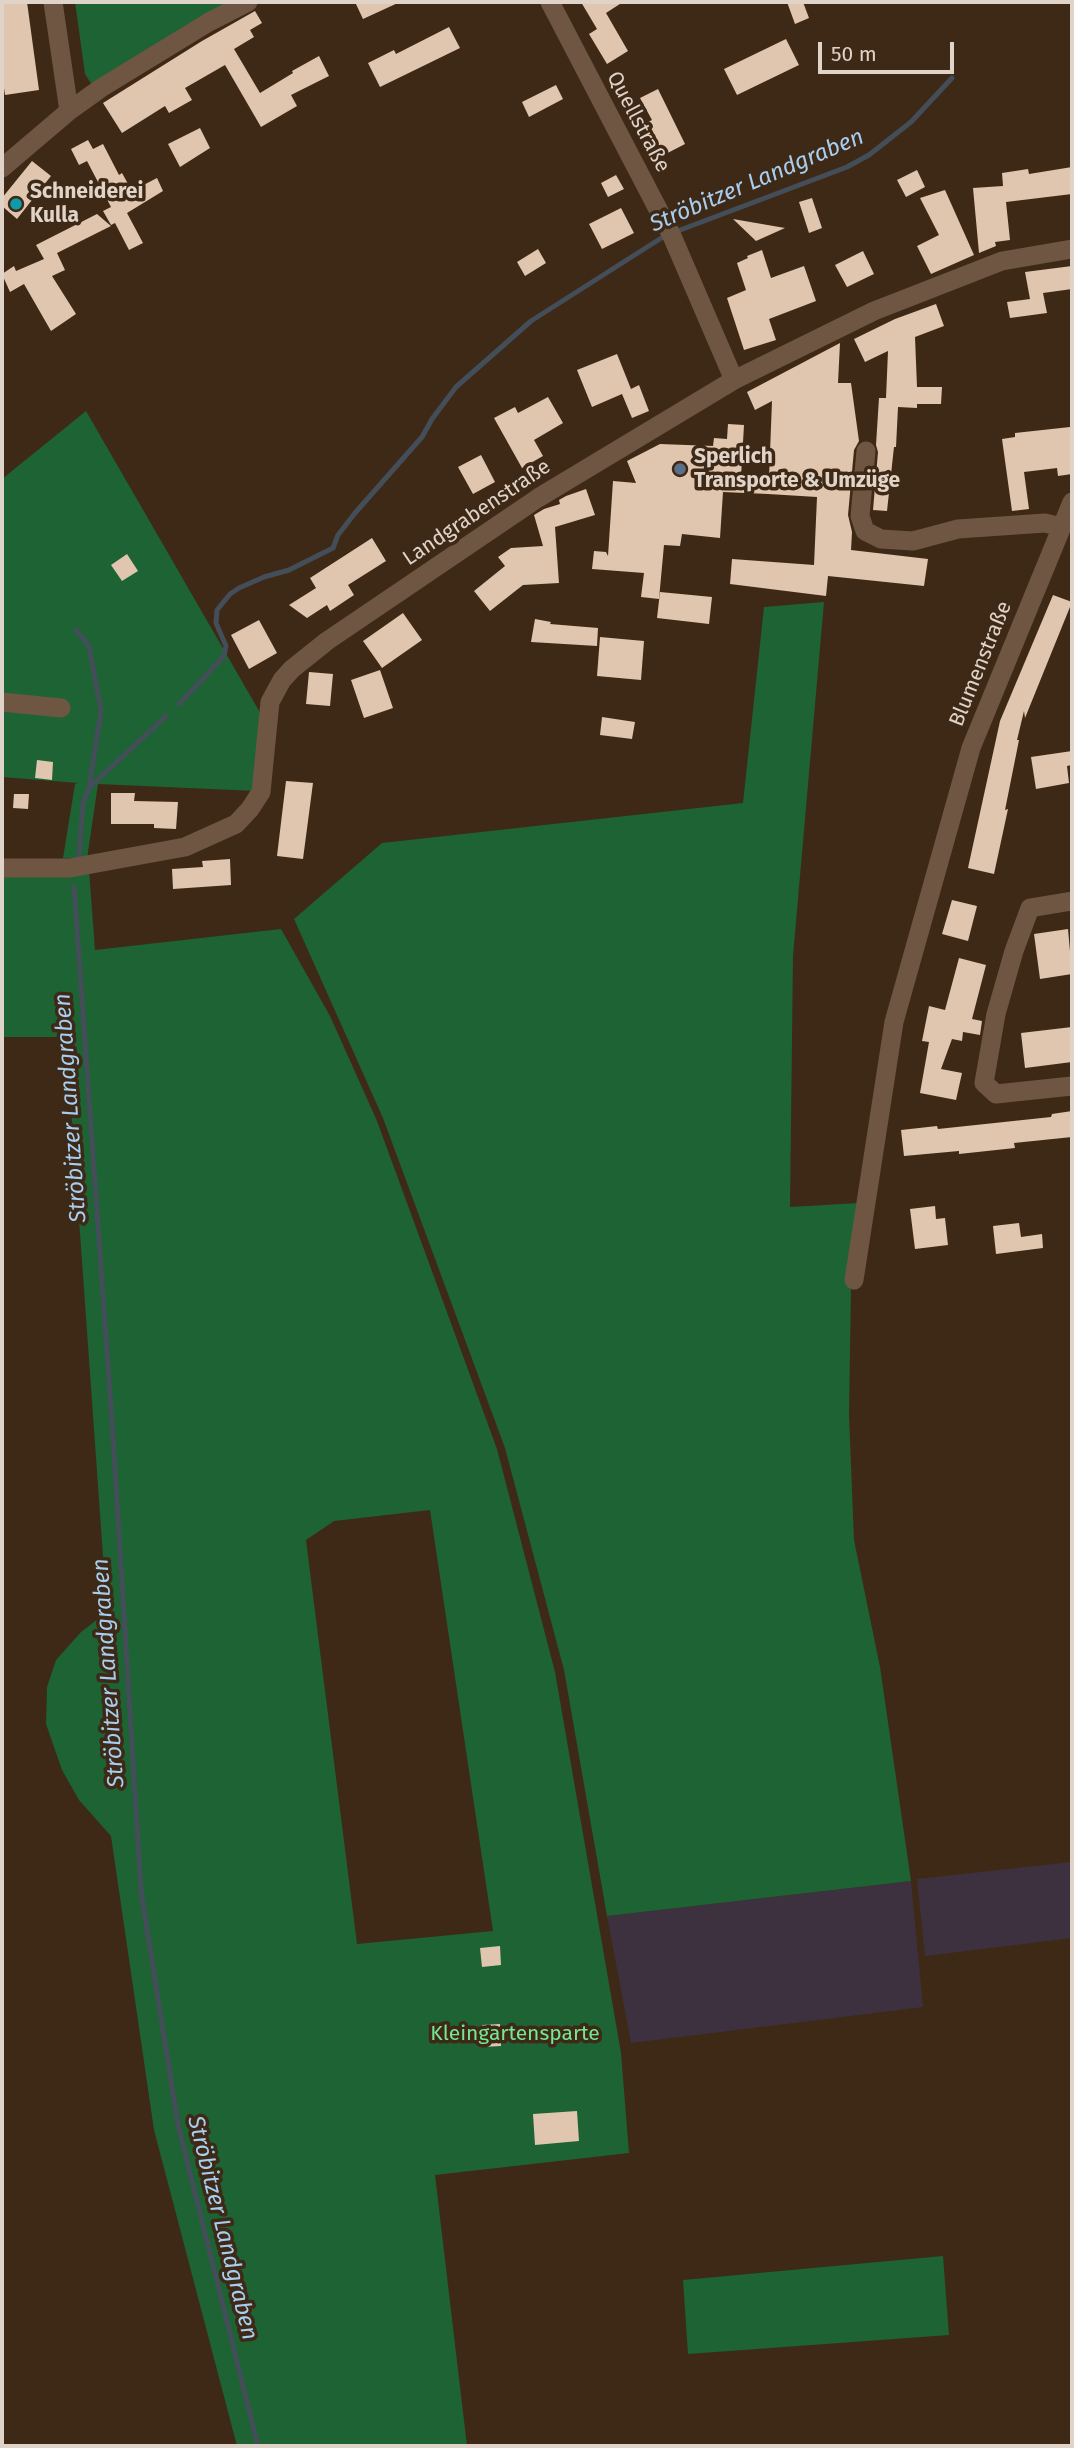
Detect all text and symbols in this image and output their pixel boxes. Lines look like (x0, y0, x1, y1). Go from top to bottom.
scale bar (822, 28, 958, 72)
text: 50 m (831, 41, 877, 67)
street label: Quellstraße (601, 67, 675, 177)
water label: Ströbitzer Landgraben (646, 123, 868, 239)
place label: Schneiderei Kulla (30, 179, 143, 229)
marker: Schneiderei Kulla (8, 196, 24, 212)
place label: Sperlich Transporte & Umzüge (694, 444, 900, 494)
street label: Landgrabenstraße (398, 454, 556, 572)
marker: Sperlich Transporte & Umzüge (672, 461, 688, 477)
street label: Blumenstraße (944, 598, 1018, 730)
water label: Ströbitzer Landgraben (49, 992, 93, 1224)
water label: Ströbitzer Landgraben (87, 1557, 131, 1789)
park label: Kleingartensparte (430, 2021, 600, 2047)
water label: Ströbitzer Landgraben (181, 2113, 263, 2343)

